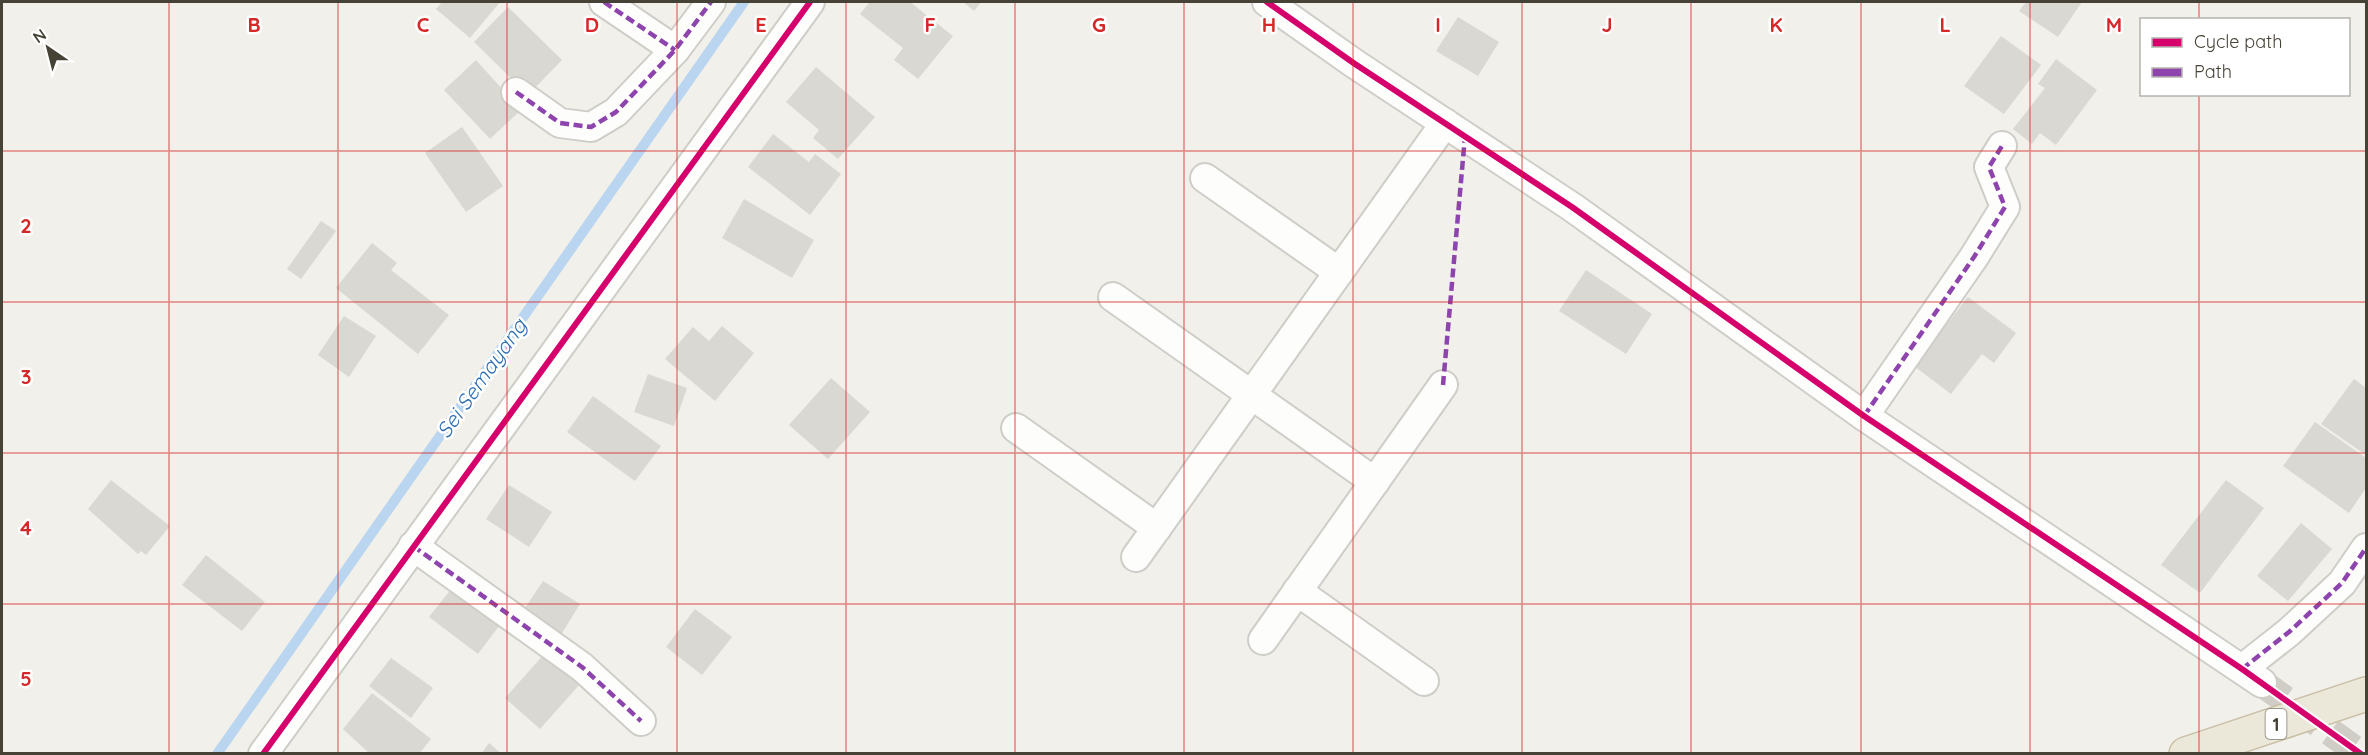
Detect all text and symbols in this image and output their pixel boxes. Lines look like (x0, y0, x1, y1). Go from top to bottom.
text: B (247, 12, 261, 37)
text: C (417, 12, 430, 37)
text: D (585, 12, 599, 37)
text: E (755, 12, 767, 37)
text: F (924, 12, 936, 37)
text: G (1092, 12, 1106, 37)
text: H (1262, 12, 1276, 37)
text: I (1435, 12, 1441, 37)
text: J (1601, 12, 1613, 37)
text: K (1769, 12, 1783, 37)
text: L (1939, 12, 1951, 37)
text: M (2106, 12, 2122, 37)
north arrow (18, 18, 78, 78)
legend (2140, 18, 2350, 96)
text: N (29, 24, 50, 47)
text: Cycle path (2194, 30, 2282, 53)
text: Path (2194, 60, 2232, 83)
text: 2 (20, 213, 32, 238)
water label: Sei Semayang (430, 312, 533, 443)
text: 3 (21, 364, 31, 389)
text: 4 (20, 515, 32, 540)
text: 5 (20, 666, 32, 691)
road number: 1 (2266, 709, 2286, 739)

